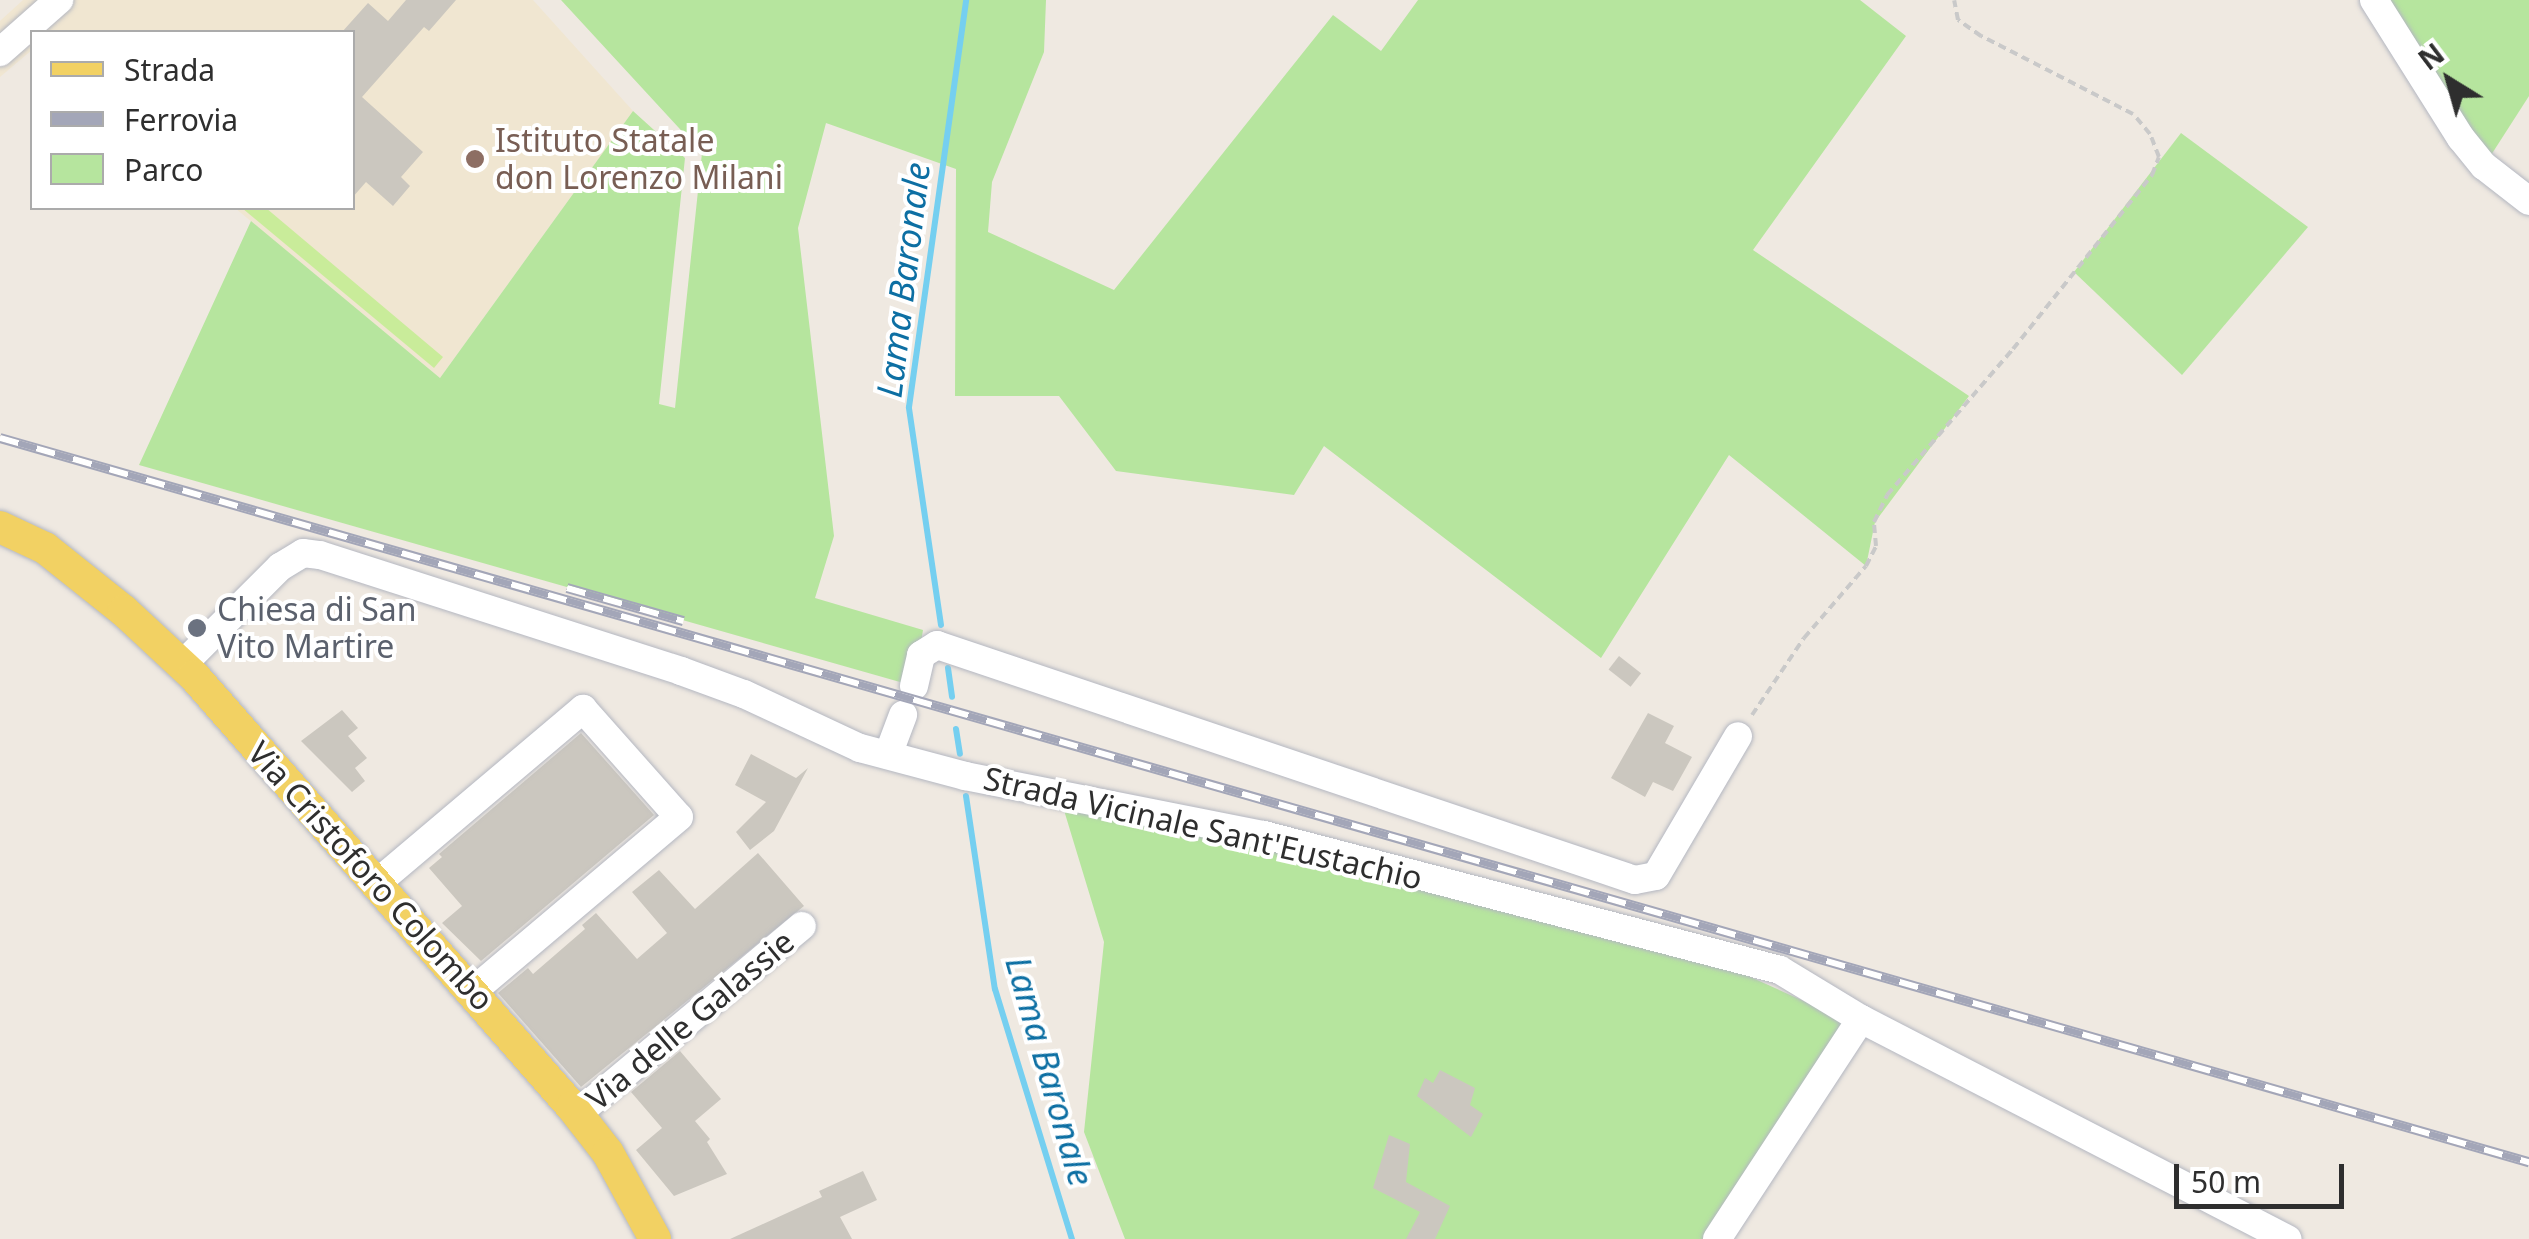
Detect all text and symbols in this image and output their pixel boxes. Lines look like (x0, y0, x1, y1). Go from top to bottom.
legend (30, 30, 355, 210)
north arrow (2399, 30, 2499, 130)
text: N (2410, 34, 2451, 78)
text: Strada (124, 49, 215, 90)
text: Ferrovia (124, 99, 238, 140)
place label: Istituto Statale don Lorenzo Milani (495, 122, 783, 197)
marker: Istituto Statale don Lorenzo Milani (464, 148, 486, 170)
text: Parco (124, 149, 203, 190)
water label: Lama Baronale (868, 160, 938, 400)
place label: Chiesa di San Vito Martire (217, 591, 416, 666)
marker: Chiesa di San Vito Martire (186, 617, 208, 639)
street label: Via Cristoforo Colombo (240, 734, 502, 1018)
street label: Strada Vicinale Sant'Eustachio (980, 759, 1426, 897)
street label: Via delle Galassie (579, 922, 801, 1118)
water label: Lama Baronale (997, 951, 1103, 1191)
scale bar (2179, 1144, 2349, 1206)
text: 50 m (2191, 1161, 2261, 1202)

